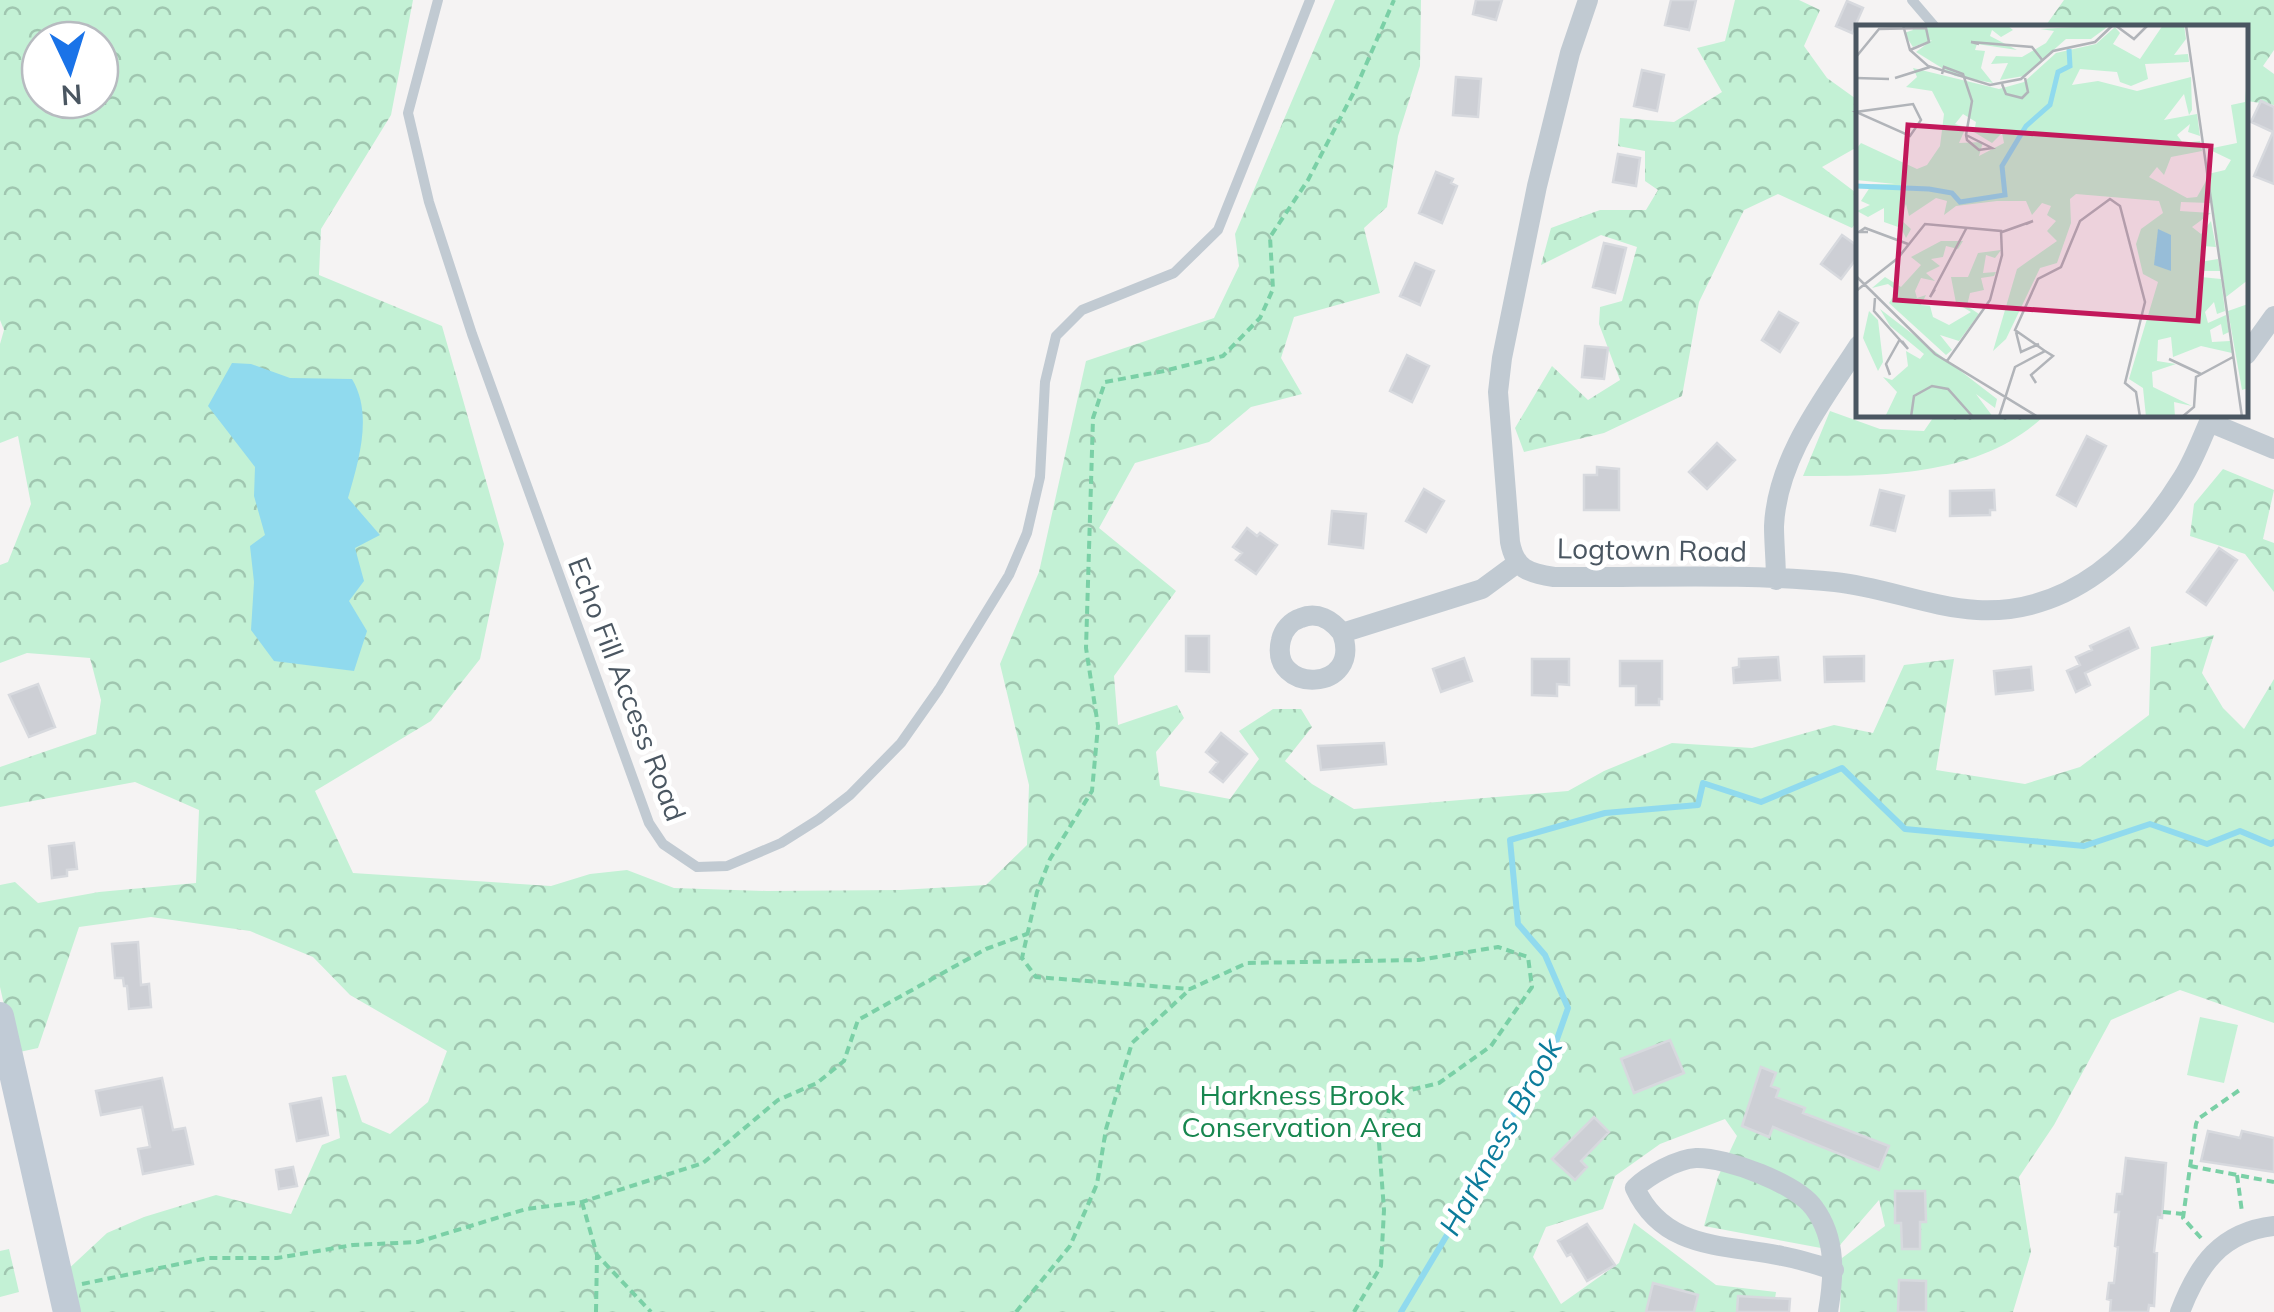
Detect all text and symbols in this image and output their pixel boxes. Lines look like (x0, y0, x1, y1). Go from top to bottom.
north arrow (20, 20, 120, 120)
inset map (1856, 25, 2249, 418)
text: N (60, 77, 84, 114)
street label: Logtown Road (1557, 530, 1747, 569)
street label: Echo Fill Access Road (561, 552, 694, 826)
water label: Harkness Brook (1430, 1030, 1571, 1242)
park label: Harkness Brook Conservation Area (1182, 1077, 1422, 1144)

